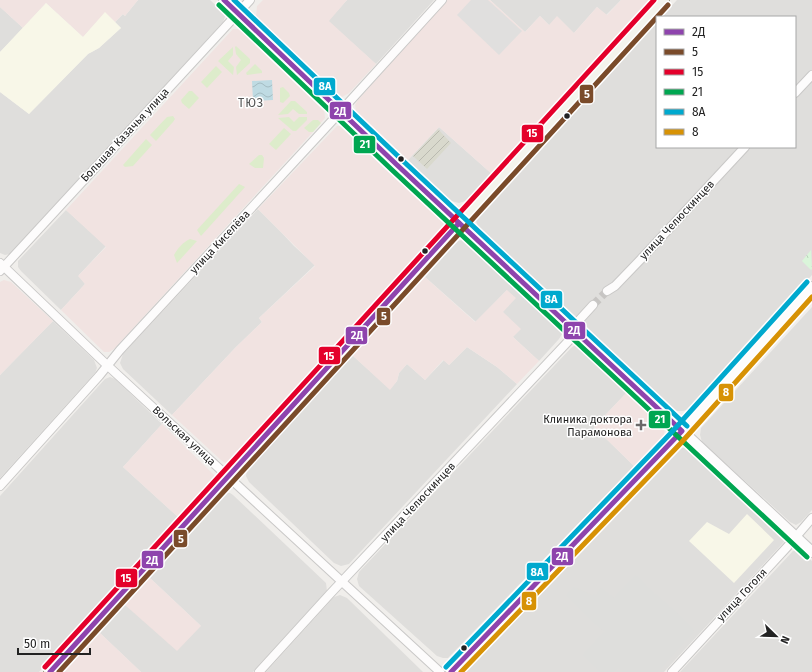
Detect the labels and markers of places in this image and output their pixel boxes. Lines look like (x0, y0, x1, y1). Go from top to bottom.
unlabelled marker (562, 111, 572, 121)
unlabelled marker (396, 154, 406, 164)
unlabelled marker (420, 246, 430, 256)
place label: Клиника доктора Парамонова (543, 413, 632, 439)
marker: Клиника доктора Парамонова (635, 419, 647, 431)
unlabelled marker (459, 643, 469, 653)

